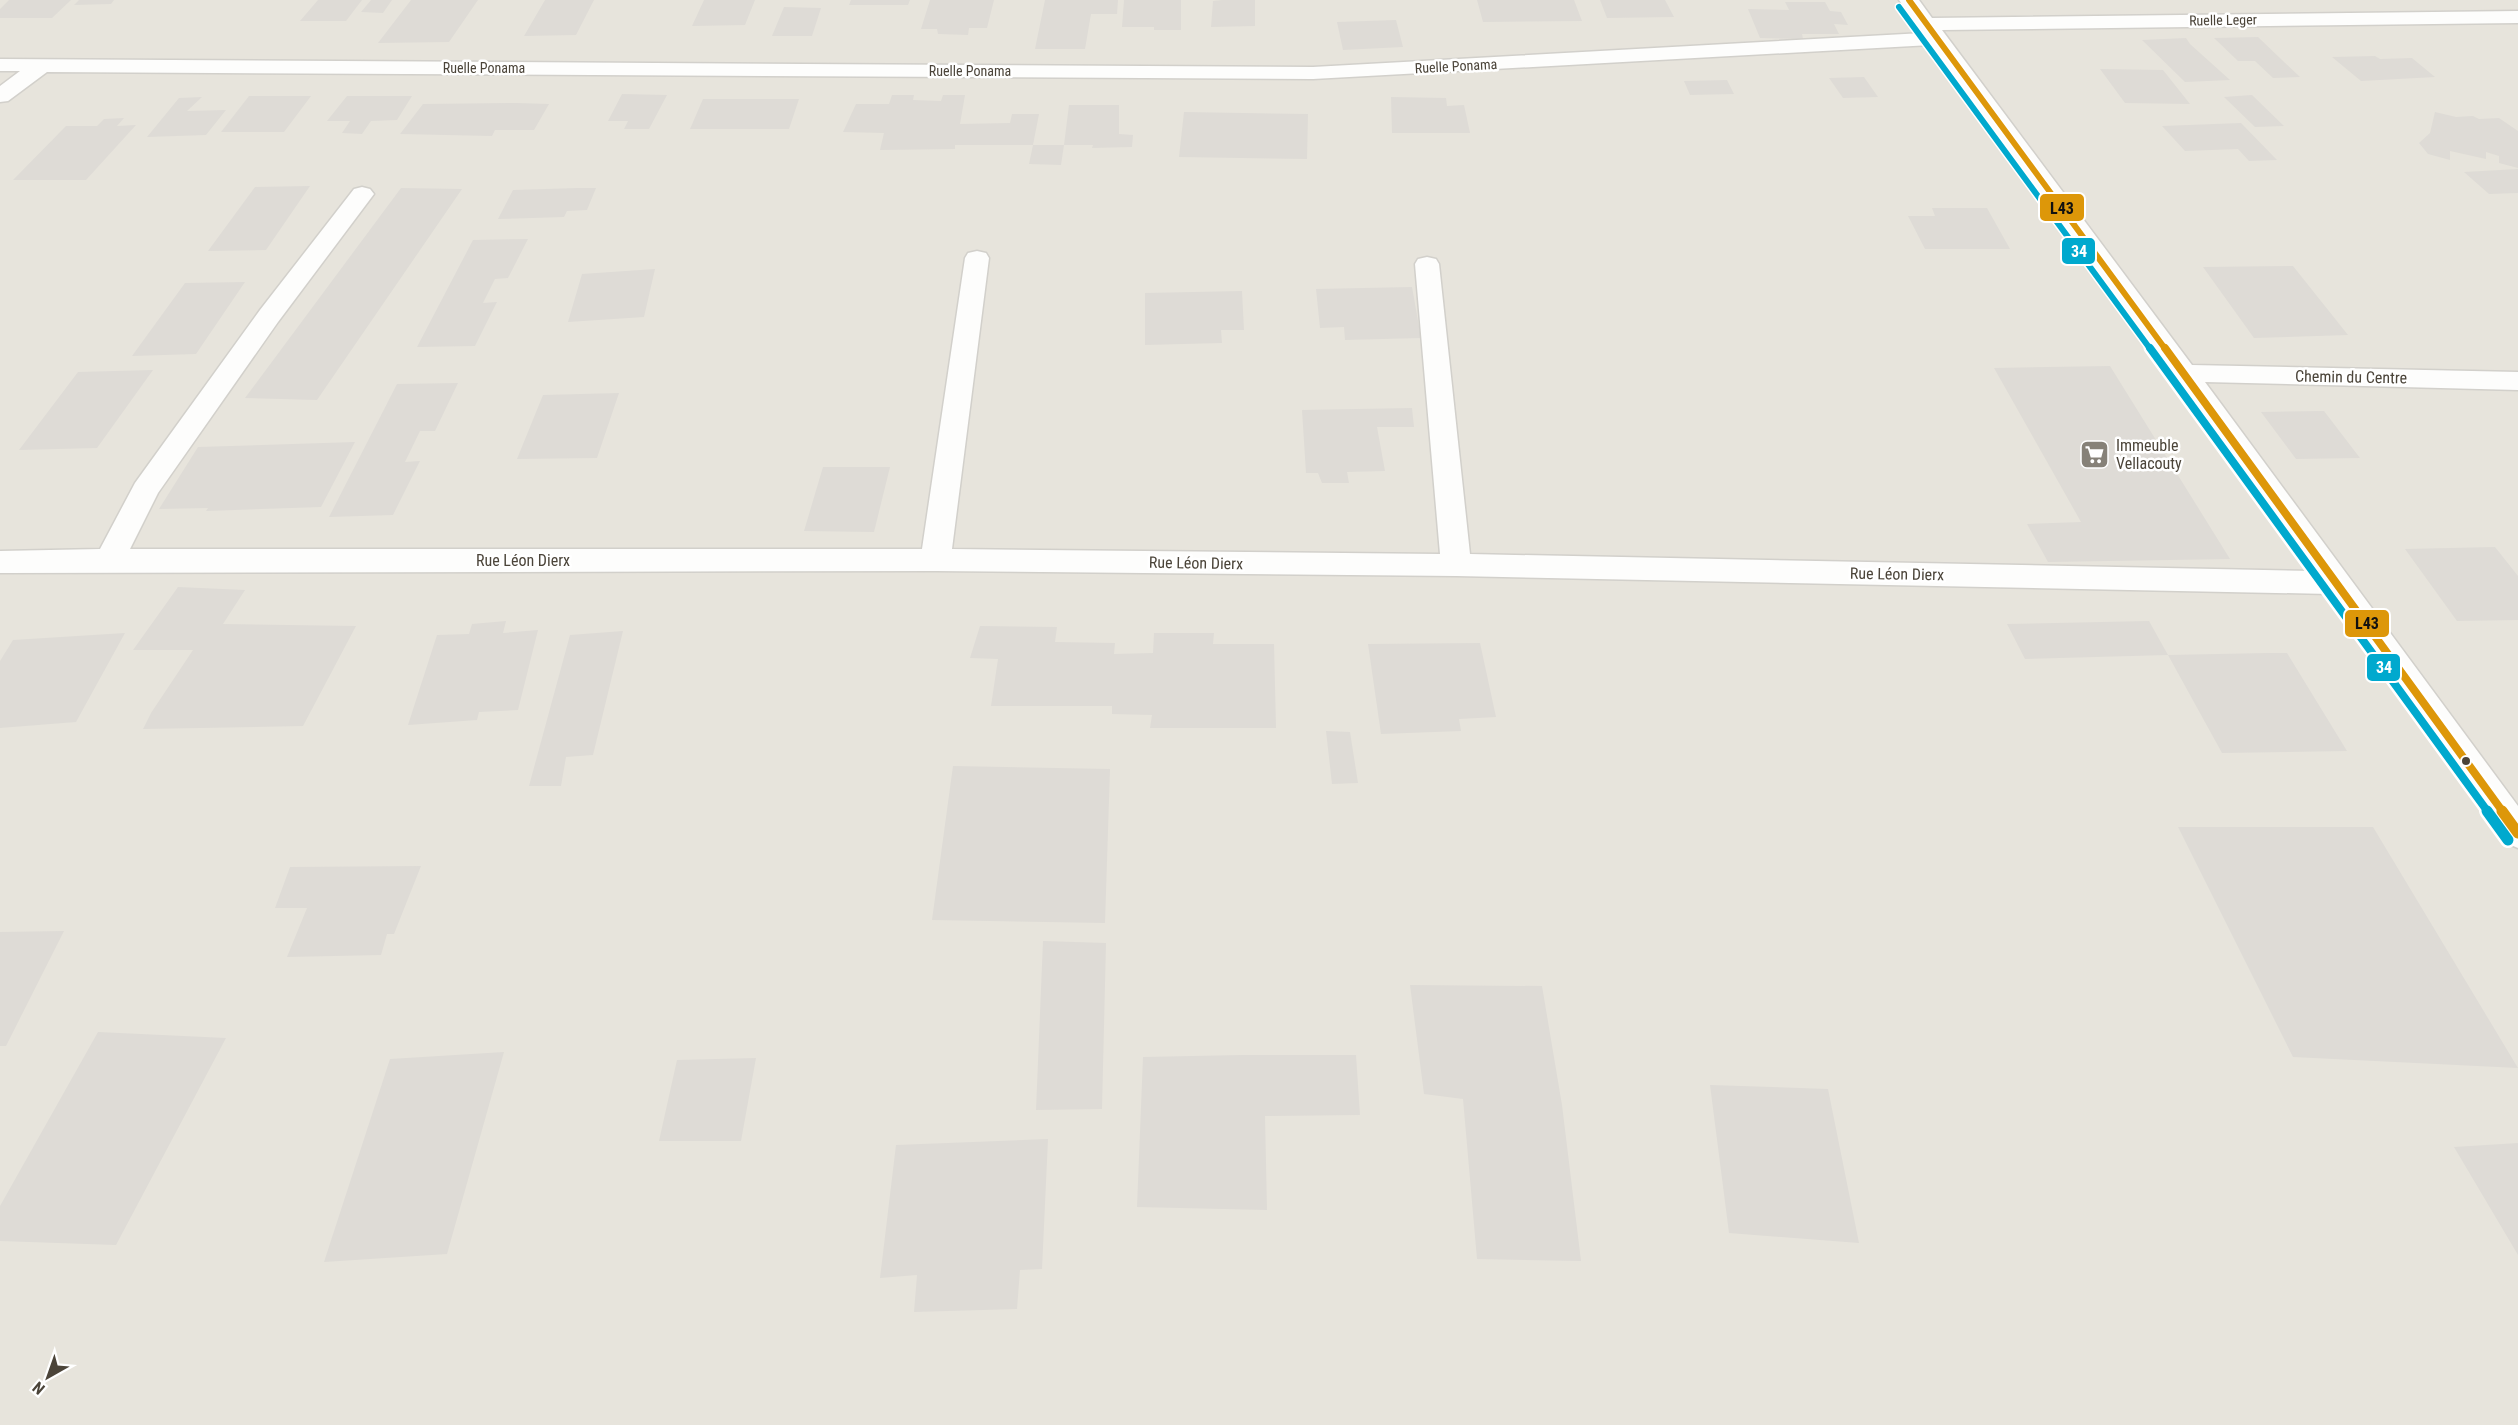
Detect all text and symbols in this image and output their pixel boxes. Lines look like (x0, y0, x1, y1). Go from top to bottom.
street label: Ruelle Leger (2189, 11, 2257, 29)
street label: Ruelle Ponama (1414, 56, 1498, 76)
street label: Ruelle Ponama (443, 60, 525, 76)
street label: Ruelle Ponama (929, 63, 1011, 79)
line badge: L43 (2039, 193, 2085, 222)
text: L43 (2050, 199, 2074, 218)
line badge: 34 (2061, 237, 2096, 265)
text: 34 (2071, 242, 2087, 261)
street label: Chemin du Centre (2295, 367, 2407, 387)
place label: Immeuble Vellacouty (2116, 436, 2182, 473)
supermarket icon: Immeuble Vellacouty (2079, 438, 2111, 470)
street label: Rue Léon Dierx (476, 551, 570, 570)
street label: Rue Léon Dierx (1149, 553, 1243, 573)
street label: Rue Léon Dierx (1850, 564, 1944, 584)
line badge: L43 (2344, 609, 2390, 638)
text: L43 (2355, 614, 2379, 633)
line badge: 34 (2366, 653, 2401, 682)
text: 34 (2376, 658, 2392, 677)
unlabelled marker (2460, 755, 2472, 767)
north arrow (18, 1347, 78, 1407)
text: N (29, 1378, 49, 1399)

